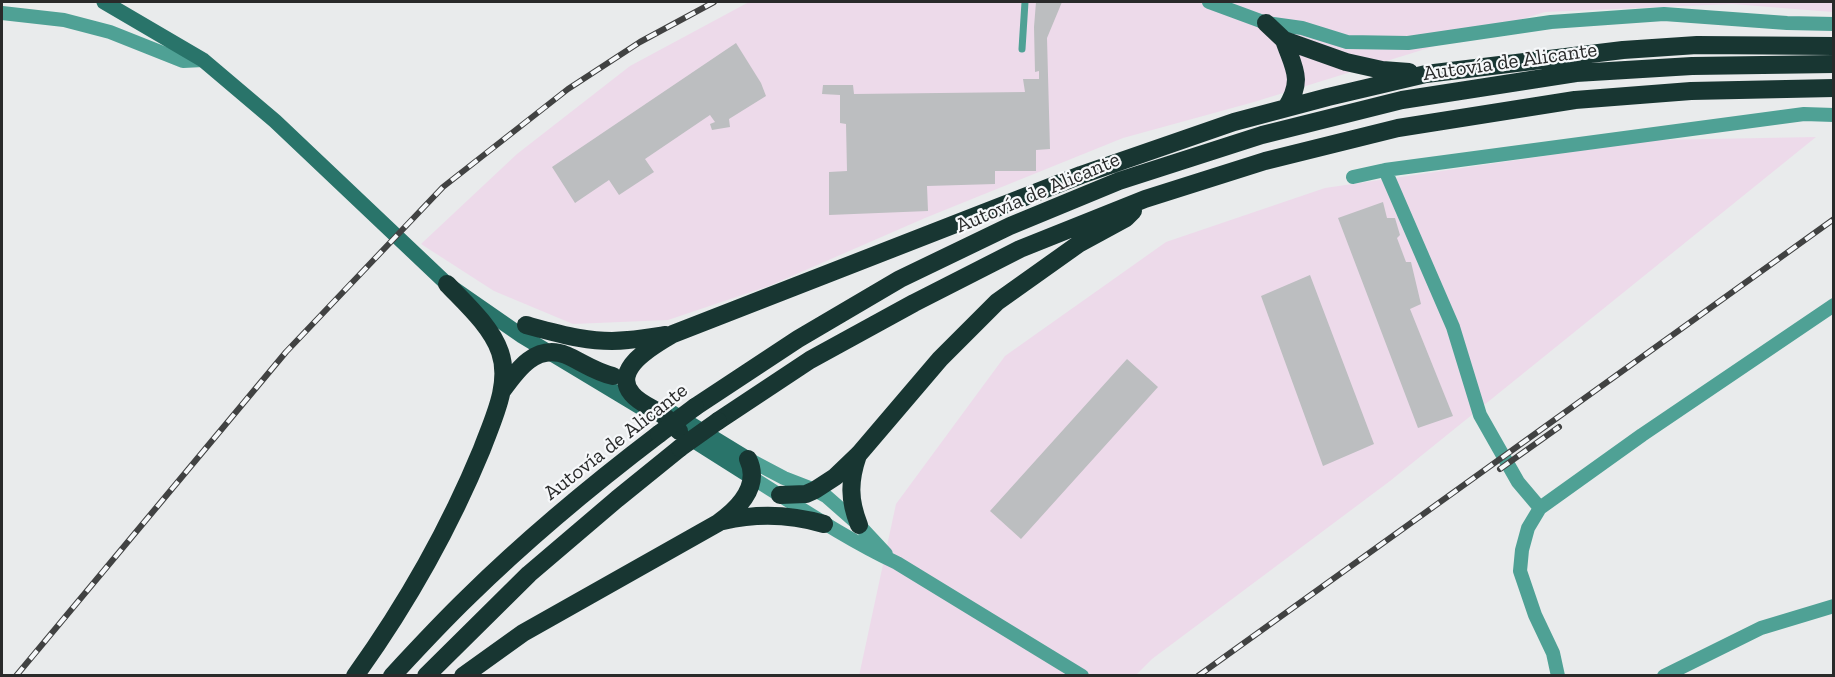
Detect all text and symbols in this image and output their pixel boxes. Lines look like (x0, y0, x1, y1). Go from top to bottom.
street label: Autovía de Alicante (1421, 37, 1599, 87)
street label: Autovía de Alicante (952, 147, 1124, 239)
street label: Autovía de Alicante (539, 378, 693, 506)

